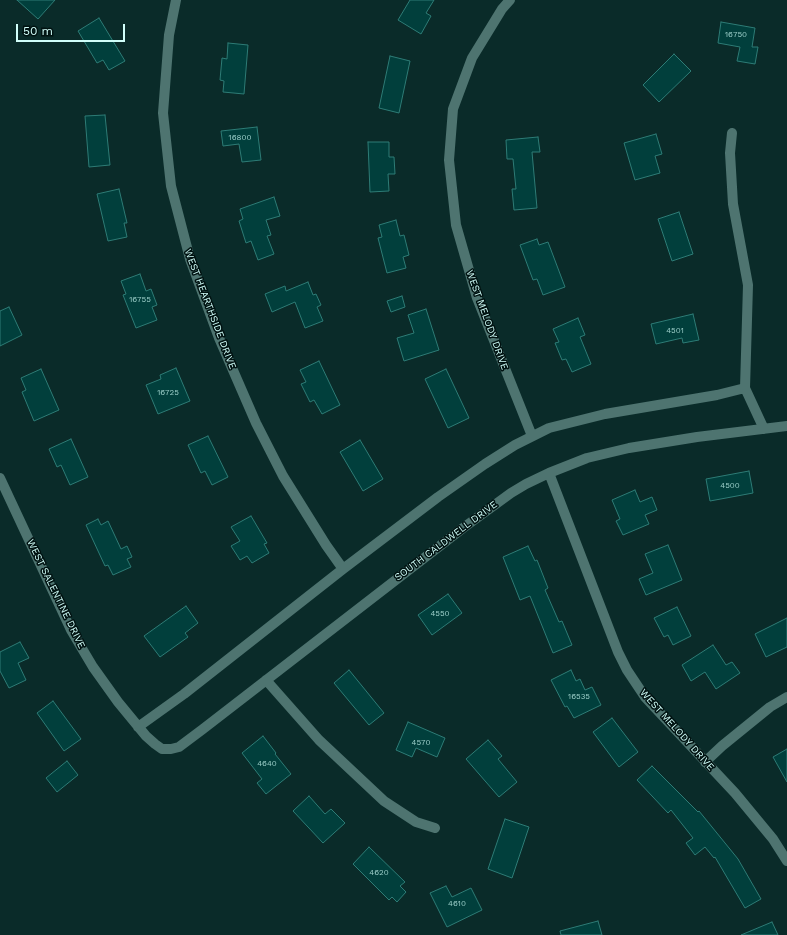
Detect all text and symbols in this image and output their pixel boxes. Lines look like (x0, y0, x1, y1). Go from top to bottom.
scale bar (18, 16, 127, 42)
text: 50 m (23, 24, 53, 38)
house number: 16750 (725, 30, 747, 40)
house number: 16800 (229, 133, 251, 143)
street label: WEST HEARTHSIDE DRIVE (182, 247, 238, 371)
street label: WEST MELODY DRIVE (463, 268, 511, 372)
house number: 16755 (129, 295, 151, 305)
house number: 4501 (666, 326, 684, 336)
house number: 16725 (157, 388, 179, 398)
house number: 4500 (720, 481, 740, 491)
street label: SOUTH CALDWELL DRIVE (392, 498, 500, 584)
street label: WEST SALENTINE DRIVE (24, 537, 88, 651)
house number: 4550 (430, 609, 450, 619)
street label: WEST MELODY DRIVE (637, 687, 717, 773)
house number: 16535 (568, 692, 590, 702)
house number: 4570 (412, 738, 430, 748)
house number: 4640 (257, 759, 277, 769)
house number: 4620 (369, 868, 389, 878)
house number: 4610 (448, 899, 466, 909)

